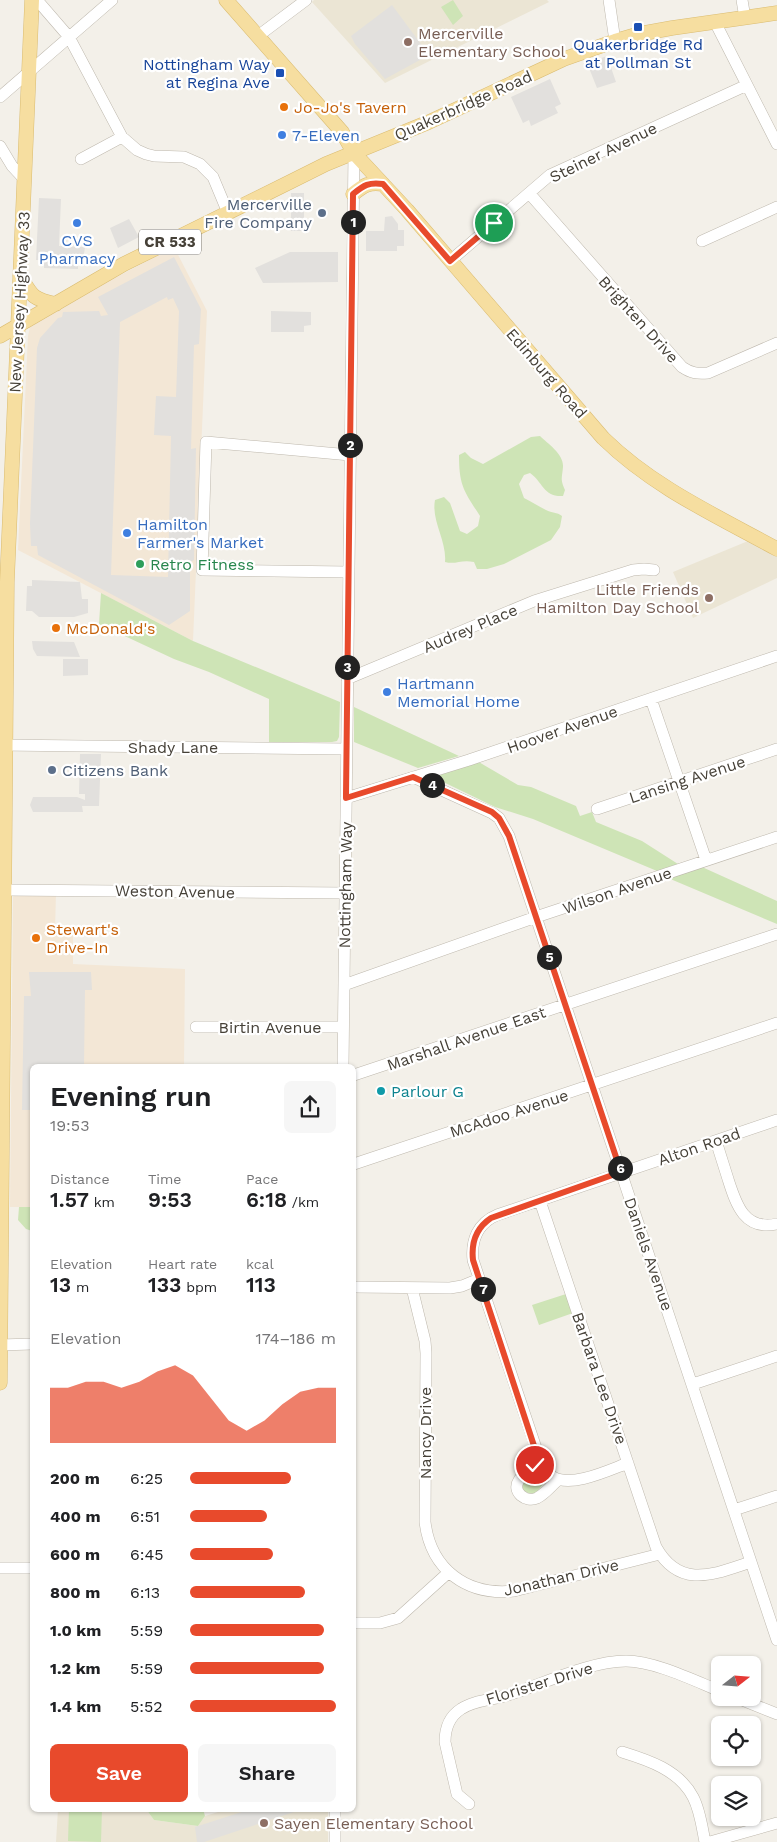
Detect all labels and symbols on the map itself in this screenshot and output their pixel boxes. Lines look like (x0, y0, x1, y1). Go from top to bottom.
marker: Quakerbridge Rd at Pollman St (632, 21, 644, 33)
place label: Mercerville Elementary School (418, 24, 566, 61)
place label: Quakerbridge Rd at Pollman St (573, 35, 703, 72)
marker: Mercerville Elementary School (402, 36, 414, 48)
place label: Nottingham Way at Regina Ave (143, 55, 271, 92)
marker: Nottingham Way at Regina Ave (274, 67, 286, 79)
street label: Quakerbridge Road (391, 67, 535, 144)
place label: Jo-Jo's Tavern (294, 98, 407, 117)
marker: Jo-Jo's Tavern (278, 101, 290, 113)
street label: Steiner Avenue (546, 118, 660, 187)
place label: 7-Eleven (292, 126, 360, 145)
marker: 7-Eleven (276, 129, 288, 141)
place label: Mercerville Fire Company (204, 195, 313, 232)
pin (473, 202, 515, 244)
marker: Mercerville Fire Company (316, 207, 328, 219)
pin: 1 (340, 210, 366, 234)
street label: New Jersey Highway 33 (5, 211, 34, 393)
marker: CVS Pharmacy (71, 217, 83, 229)
road number: CR 533 (139, 230, 201, 254)
place label: CVS Pharmacy (39, 231, 116, 268)
street label: Brighten Drive (595, 272, 683, 367)
street label: Edinburg Road (502, 324, 591, 422)
pin: 2 (338, 432, 362, 458)
place label: Hamilton Farmer's Market (137, 515, 264, 552)
marker: Hamilton Farmer's Market (121, 527, 133, 539)
place label: Retro Fitness (150, 555, 254, 574)
marker: Retro Fitness (134, 558, 146, 570)
place label: Little Friends Hamilton Day School (536, 580, 699, 617)
marker: Little Friends Hamilton Day School (703, 592, 715, 604)
street label: Audrey Place (420, 600, 520, 657)
place label: McDonald's (66, 619, 156, 638)
marker: McDonald's (50, 622, 62, 634)
pin: 3 (334, 654, 360, 680)
place label: Hartmann Memorial Home (397, 674, 520, 711)
marker: Hartmann Memorial Home (381, 686, 393, 698)
street label: Hoover Avenue (504, 702, 620, 757)
street label: Shady Lane (128, 738, 218, 757)
street label: Lansing Avenue (627, 752, 748, 807)
place label: Citizens Bank (62, 761, 168, 780)
marker: Citizens Bank (46, 764, 58, 776)
pin: 4 (420, 772, 444, 798)
street label: Nottingham Way (335, 821, 356, 949)
street label: Wilson Avenue (560, 863, 674, 918)
street label: Weston Avenue (115, 881, 235, 902)
place label: Stewart's Drive-In (46, 920, 119, 957)
marker: Stewart's Drive-In (30, 932, 42, 944)
pin: 5 (536, 944, 562, 970)
street label: Marshall Avenue East (384, 1002, 548, 1075)
street label: Birtin Avenue (218, 1018, 322, 1037)
place label: Parlour G (391, 1082, 464, 1101)
marker: Parlour G (375, 1085, 387, 1097)
street label: McAdoo Avenue (447, 1085, 571, 1142)
street label: Alton Road (655, 1124, 743, 1169)
pin: 6 (608, 1156, 632, 1180)
street label: Daniels Avenue (620, 1195, 677, 1313)
pin: 7 (470, 1276, 496, 1302)
street label: Barbara Lee Drive (568, 1310, 631, 1447)
street label: Nancy Drive (416, 1387, 435, 1479)
pin (514, 1444, 556, 1486)
street label: Jonathan Drive (501, 1555, 621, 1600)
north arrow (711, 1656, 761, 1706)
street label: Florister Drive (483, 1658, 595, 1709)
place label: Sayen Elementary School (274, 1814, 473, 1833)
marker: Sayen Elementary School (258, 1817, 270, 1829)

